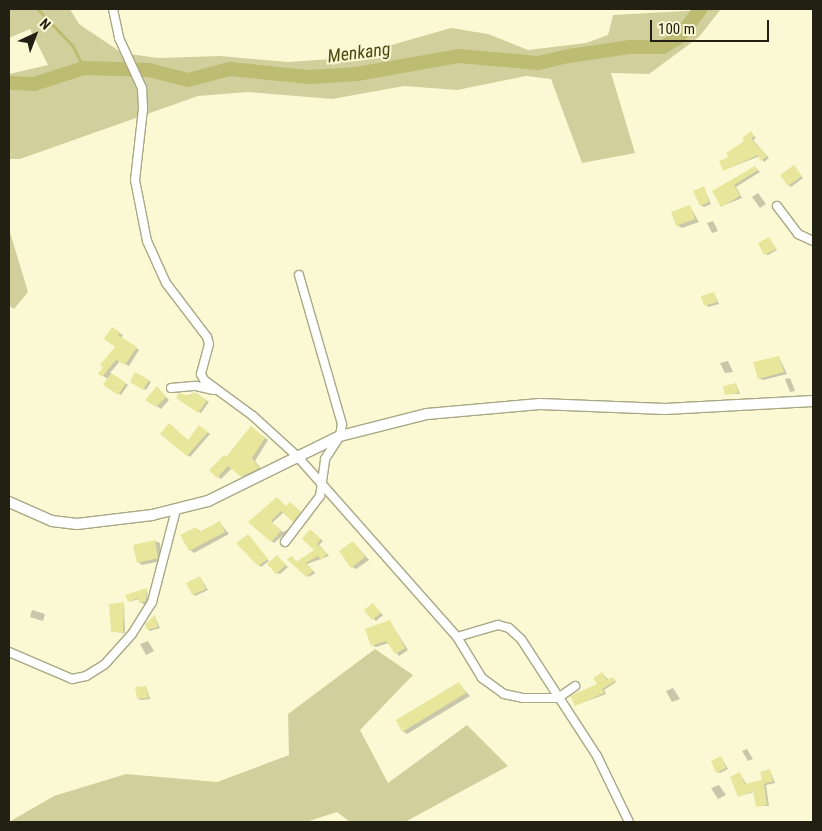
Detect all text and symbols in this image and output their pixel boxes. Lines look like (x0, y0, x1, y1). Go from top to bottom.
north arrow (10, 10, 60, 60)
scale bar (652, 10, 771, 42)
text: N (37, 15, 54, 33)
text: 100 m (658, 20, 695, 38)
water label: Menkang (326, 38, 392, 68)

